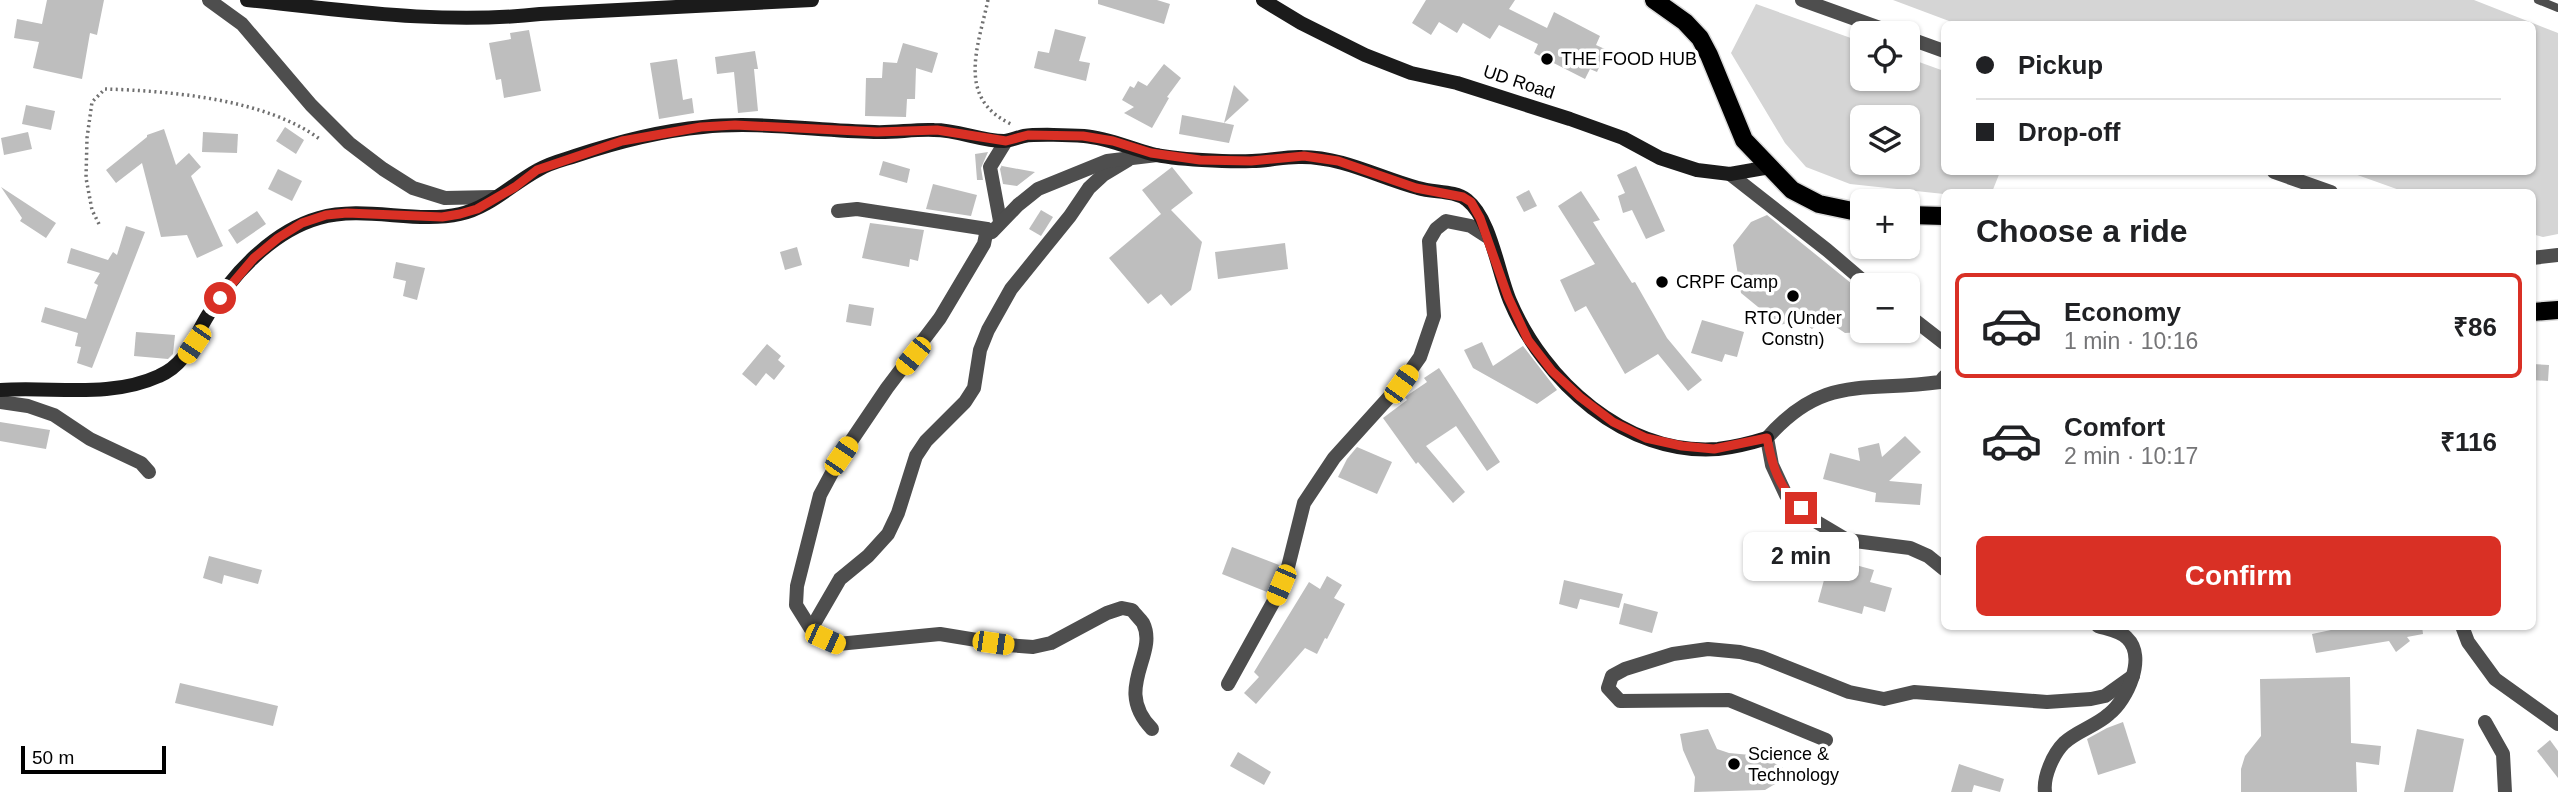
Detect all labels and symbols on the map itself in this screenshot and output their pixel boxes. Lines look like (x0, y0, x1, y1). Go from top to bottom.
place label: THE FOOD HUB (1561, 49, 1697, 69)
marker: THE FOOD HUB (1539, 51, 1555, 67)
street label: UD Road (1481, 61, 1557, 103)
place label: CRPF Camp (1676, 272, 1778, 292)
marker: CRPF Camp (1654, 274, 1670, 290)
route start (204, 282, 236, 314)
marker: RTO (Under Constn) (1785, 288, 1801, 304)
place label: RTO (Under Constn) (1744, 308, 1842, 349)
car (174, 321, 215, 367)
car (892, 333, 935, 379)
car (1381, 361, 1422, 407)
car (821, 433, 862, 479)
route end (1785, 492, 1817, 524)
callout: 2 min (1743, 532, 1859, 582)
car (1264, 562, 1299, 608)
car (802, 621, 849, 657)
car (971, 630, 1016, 656)
scale bar (21, 743, 166, 775)
place label: Science & Technology (1748, 744, 1839, 785)
marker: Science & Technology (1726, 756, 1742, 772)

